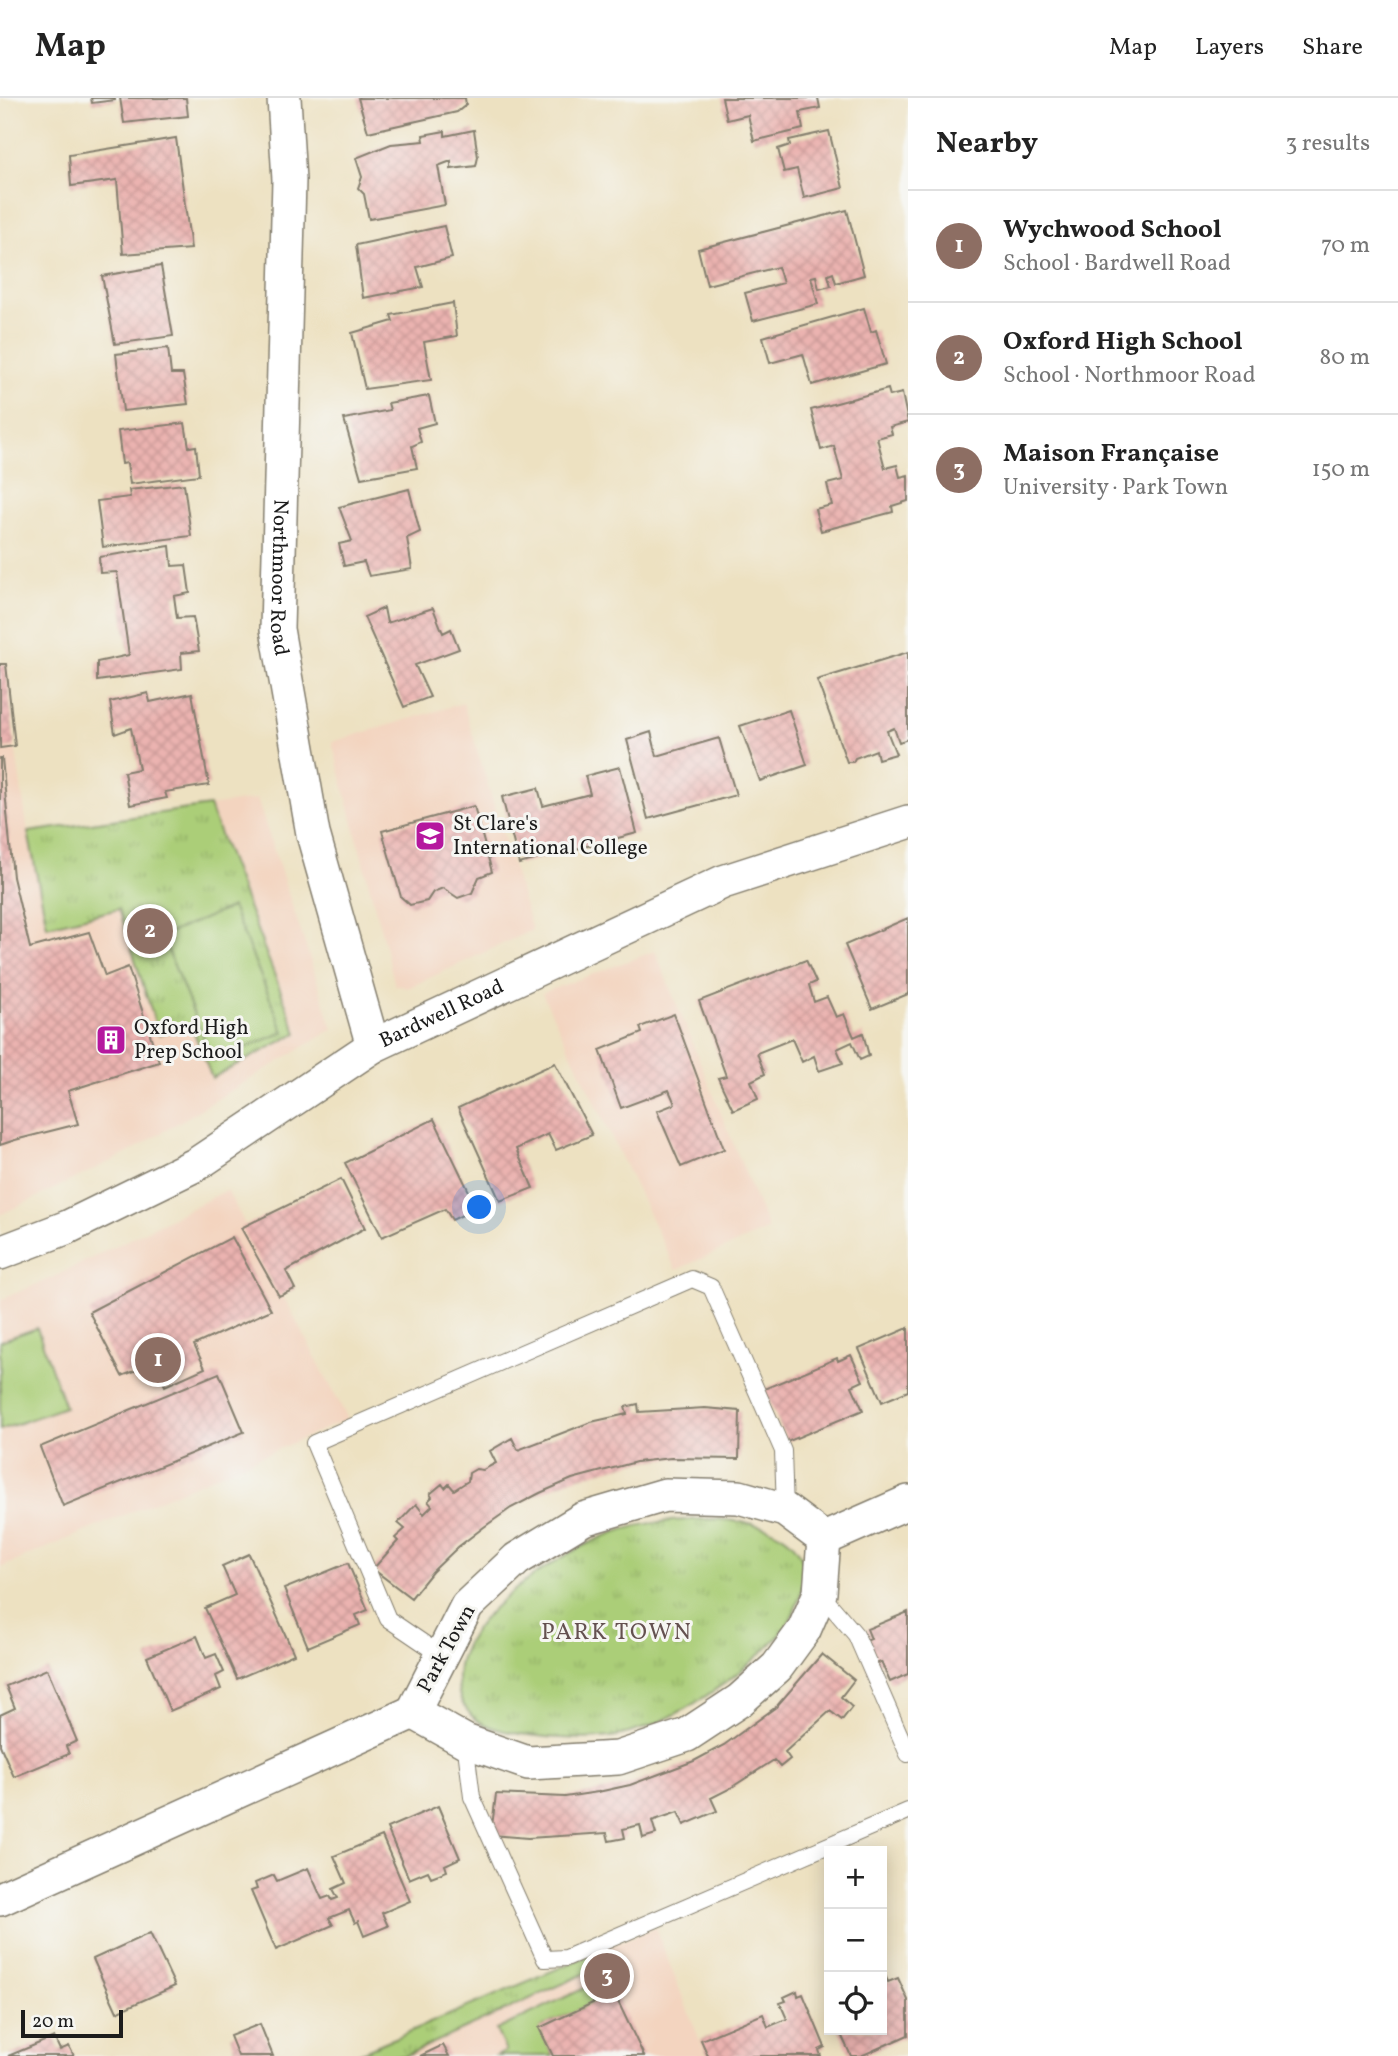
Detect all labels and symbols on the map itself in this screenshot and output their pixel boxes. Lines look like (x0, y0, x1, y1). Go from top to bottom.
street label: Northmoor Road (262, 499, 296, 658)
place label: St Clare's International College (453, 810, 648, 863)
school or university icon: St Clare's International College (413, 819, 447, 853)
pin: 2 (127, 905, 173, 957)
street label: Bardwell Road (375, 972, 509, 1056)
place label: Oxford High Prep School (134, 1014, 249, 1067)
building icon: Oxford High Prep School (94, 1023, 128, 1057)
your location (462, 1190, 496, 1224)
pin: 1 (135, 1334, 181, 1386)
street label: Park Town (411, 1600, 483, 1698)
district label: PARK TOWN (541, 1617, 693, 1649)
pin: 3 (584, 1950, 630, 2002)
scale bar (21, 2007, 122, 2039)

